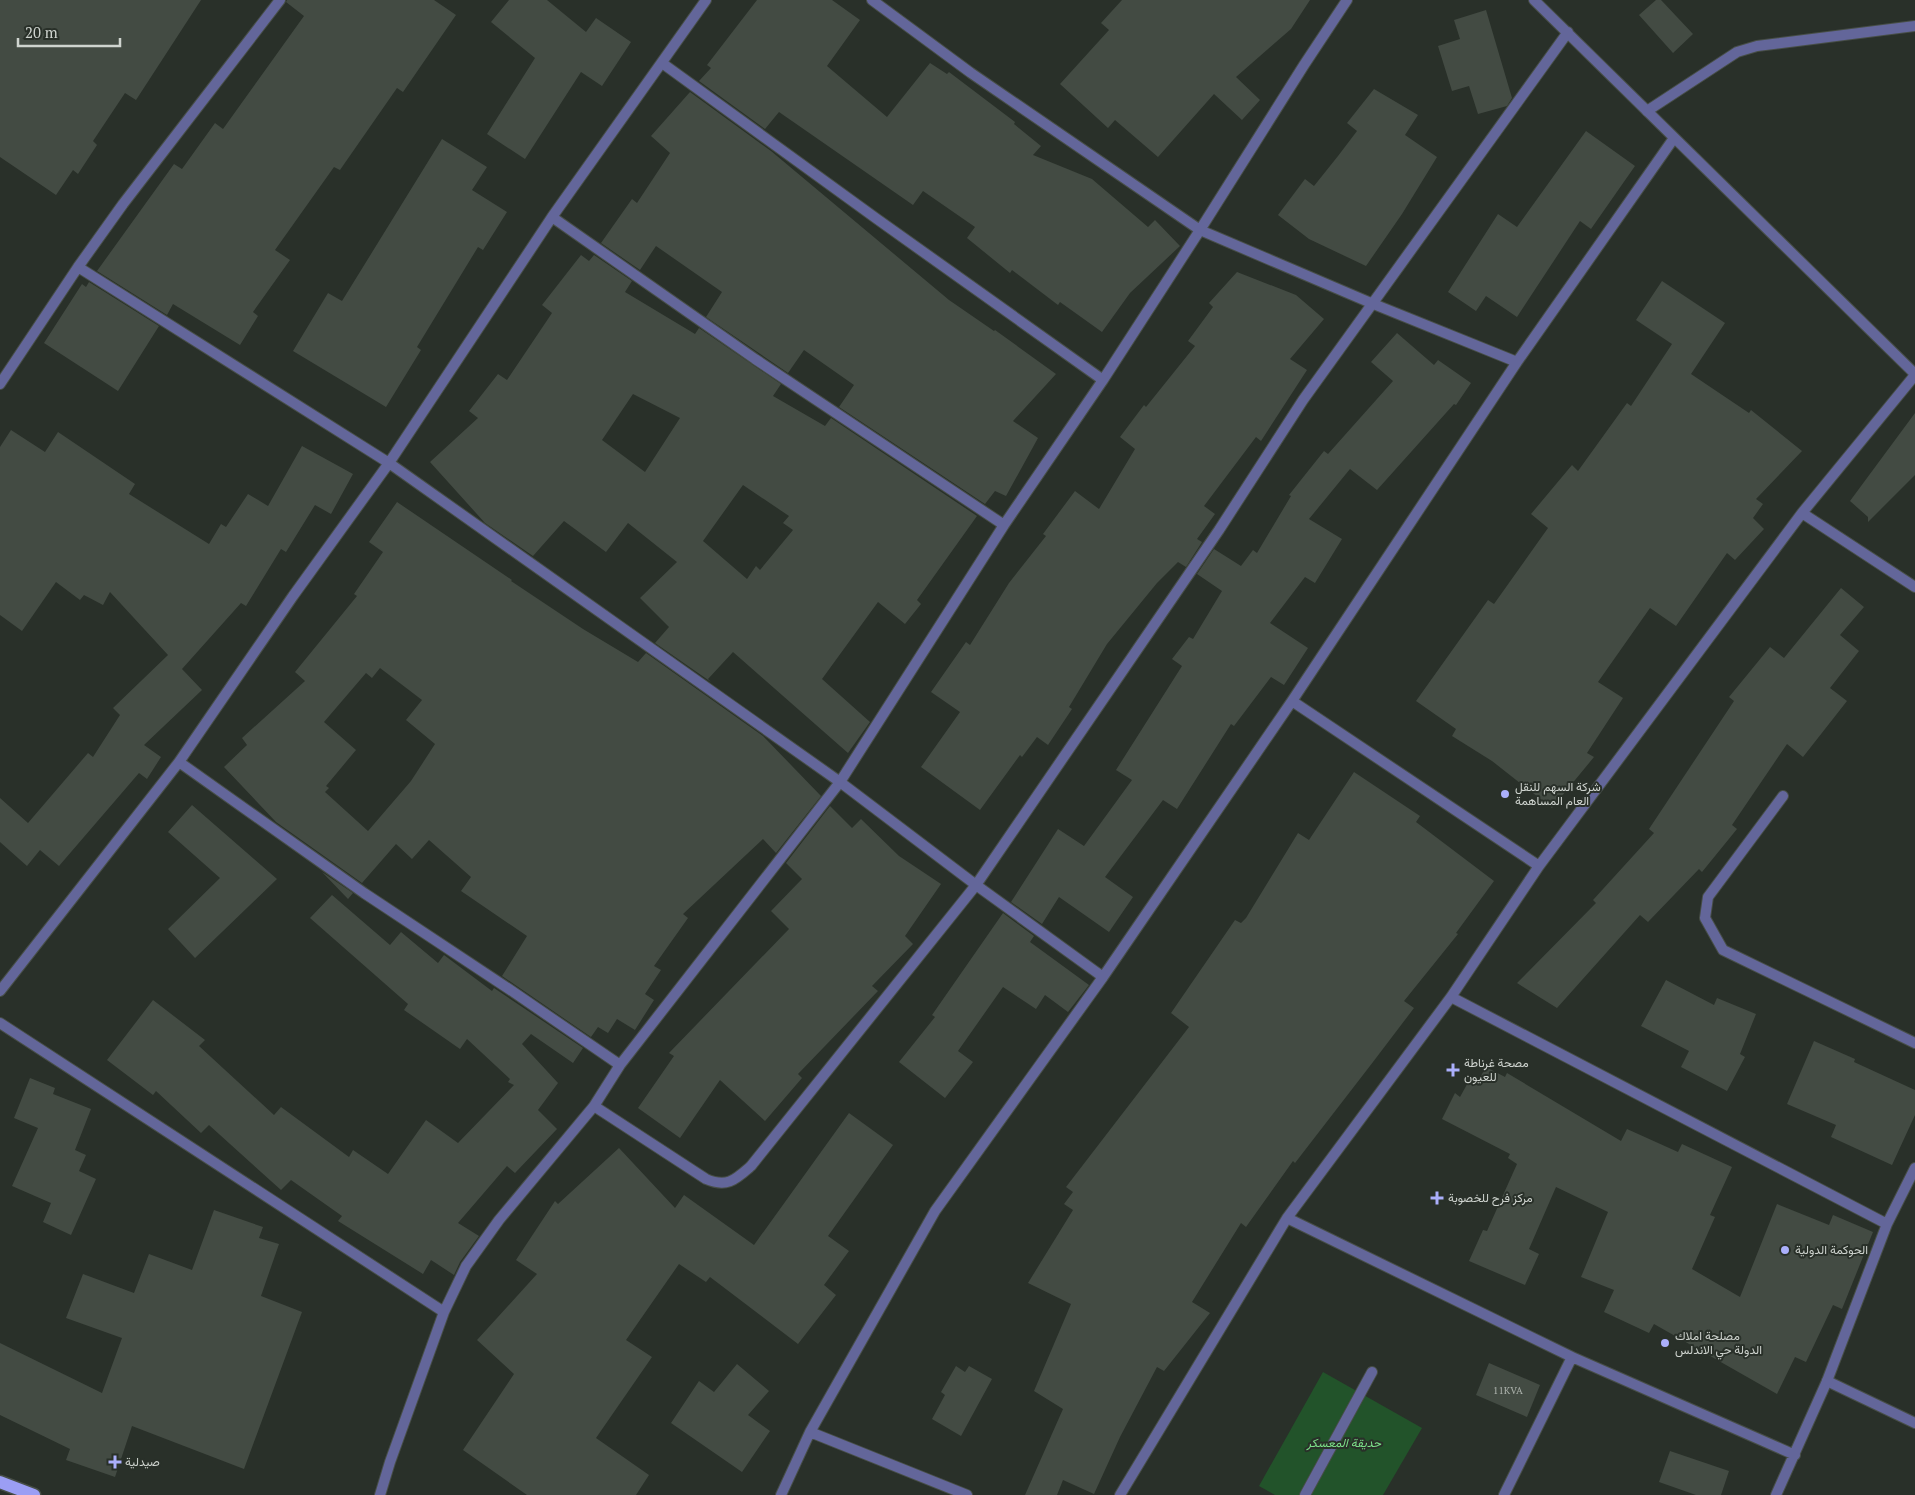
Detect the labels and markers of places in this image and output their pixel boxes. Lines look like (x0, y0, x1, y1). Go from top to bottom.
place label: شركة السهم للنقل العام المساهمة (1515, 779, 1601, 809)
marker: شركة السهم للنقل العام المساهمة (1499, 788, 1511, 800)
place label: مصحة غرناطة للعيون (1464, 1055, 1529, 1085)
marker: مصحة غرناطة للعيون (1446, 1063, 1460, 1077)
place label: مركز فرح للخصوبة (1448, 1190, 1533, 1207)
marker: مركز فرح للخصوبة (1430, 1191, 1444, 1205)
place label: الحوكمة الدولية (1795, 1242, 1868, 1258)
marker: الحوكمة الدولية (1779, 1244, 1791, 1256)
place label: مصلحة املاك الدولة حي الاندلس (1675, 1328, 1762, 1360)
marker: مصلحة املاك الدولة حي الاندلس (1659, 1337, 1671, 1349)
place label: صيدلية (125, 1454, 160, 1469)
marker: صيدلية (109, 1456, 121, 1468)

